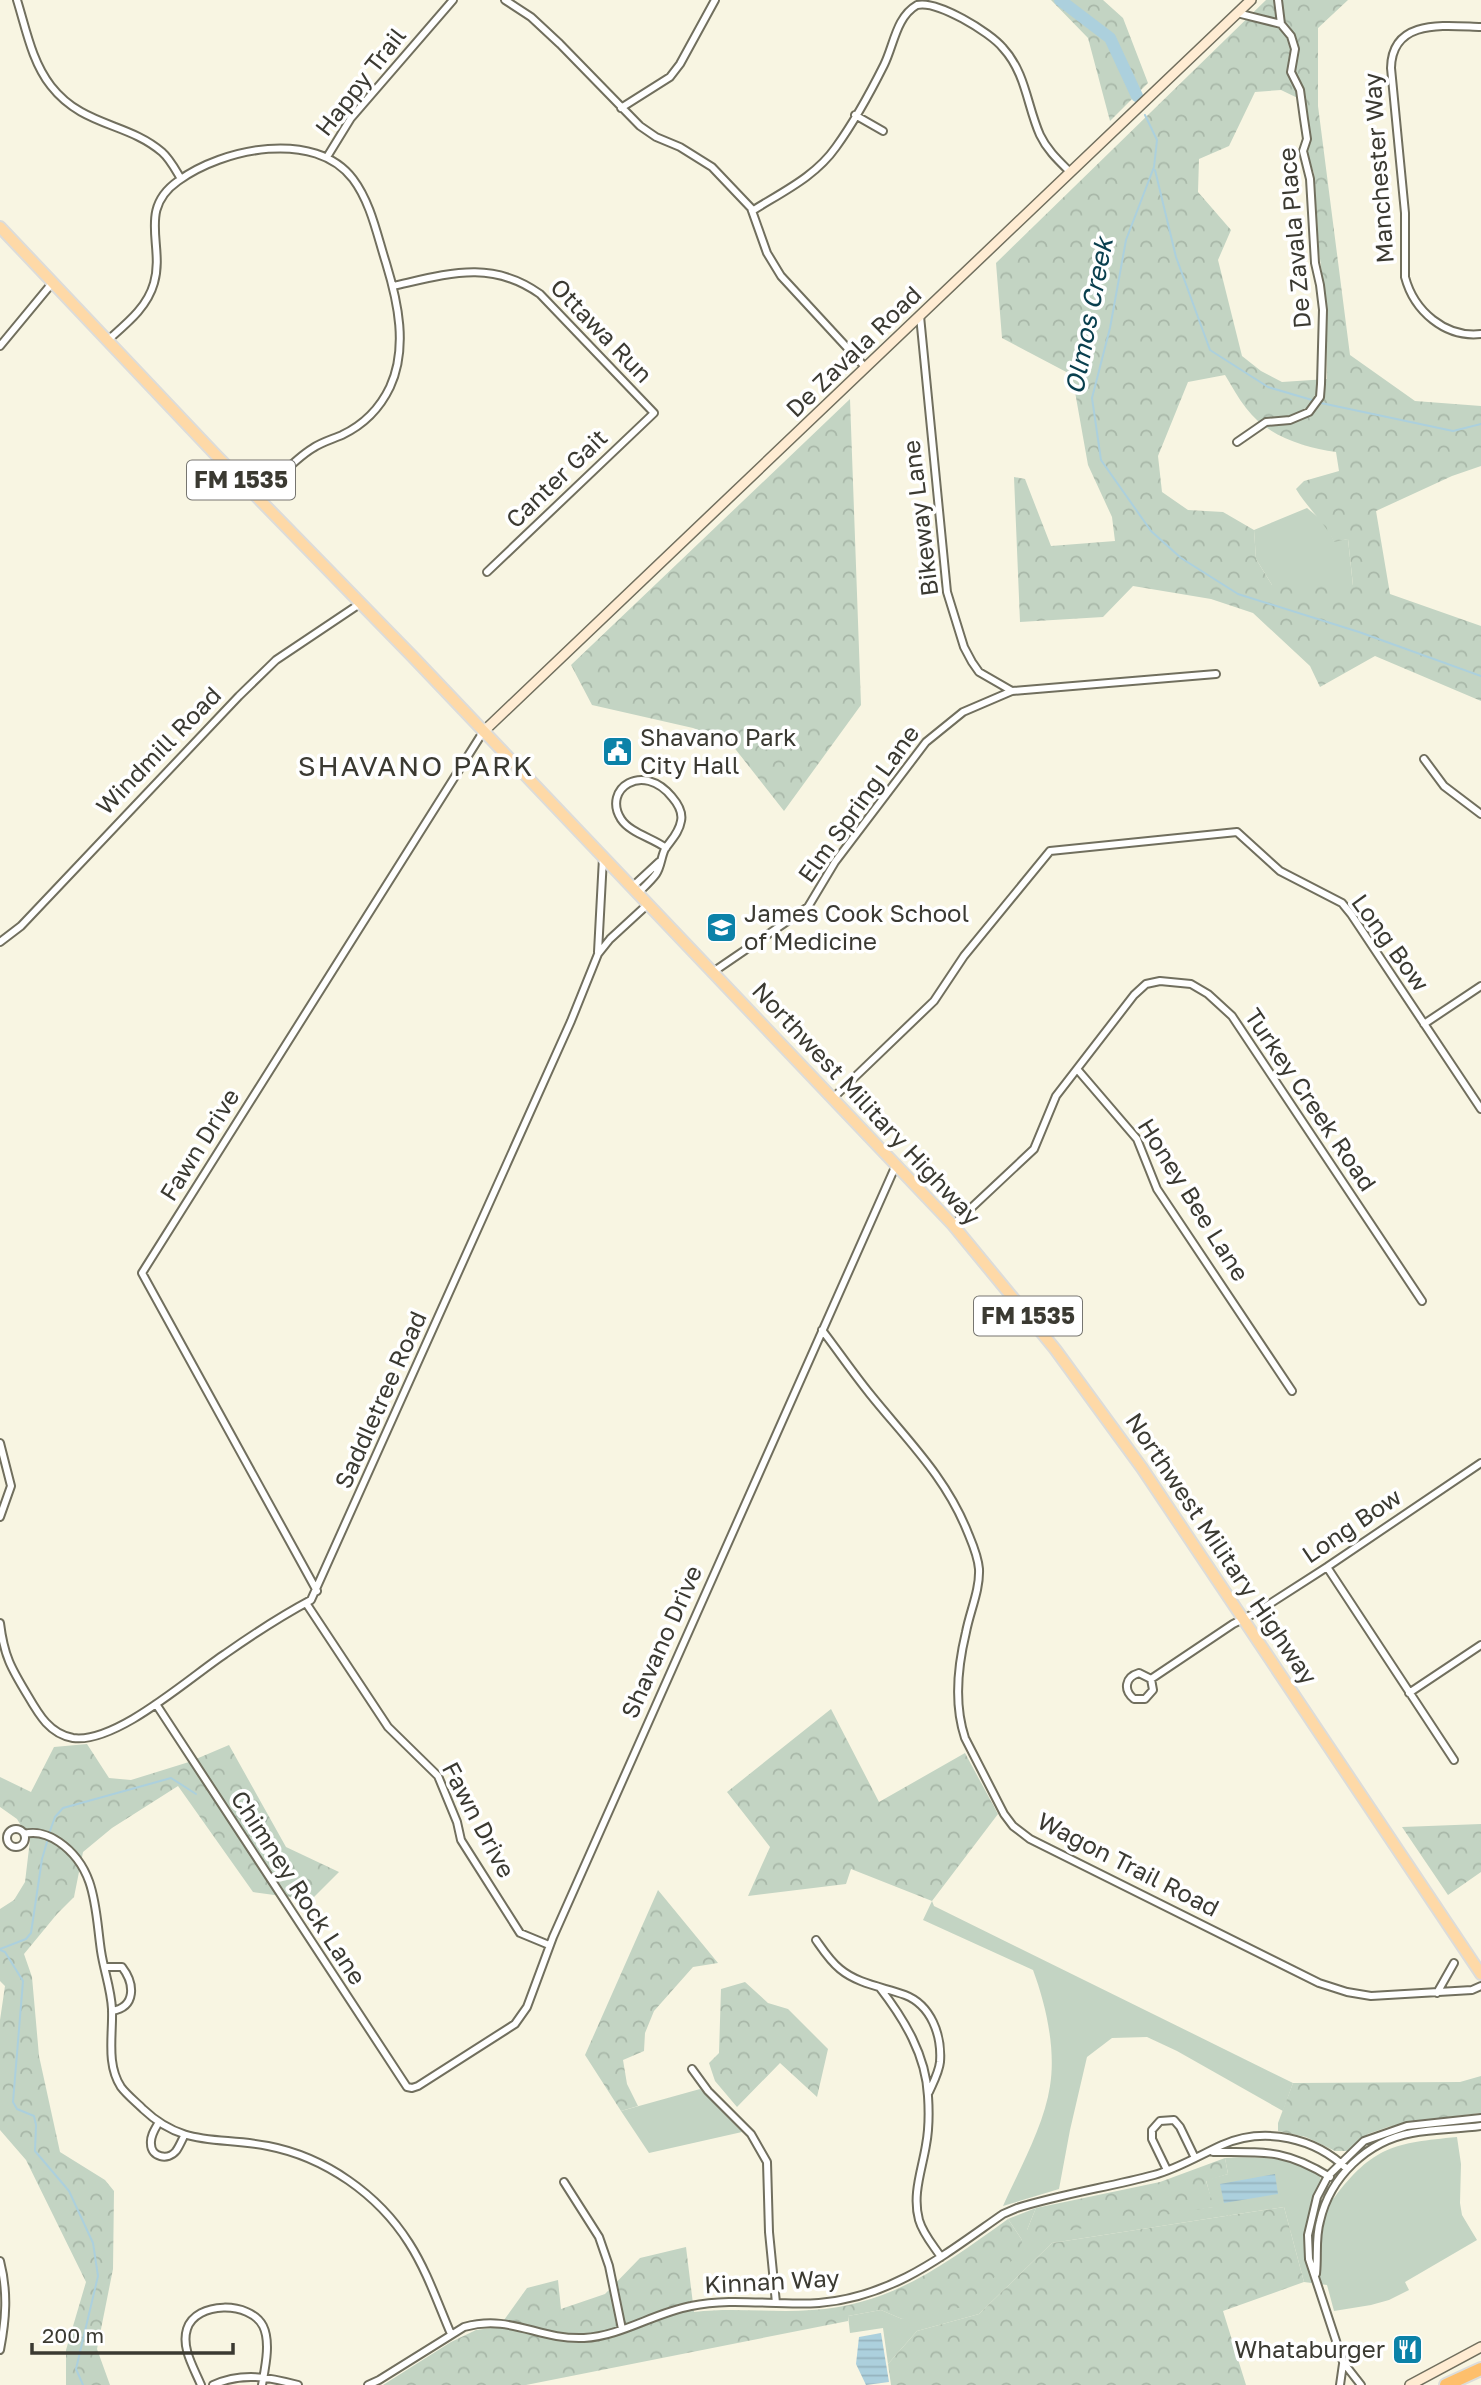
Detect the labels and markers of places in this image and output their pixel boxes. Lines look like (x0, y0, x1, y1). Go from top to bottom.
place label: Shavano Park City Hall (640, 722, 797, 779)
public building icon: Shavano Park City Hall (600, 735, 634, 769)
place label: James Cook School of Medicine (744, 898, 969, 955)
school or university icon: James Cook School of Medicine (704, 911, 738, 945)
restaurant icon: Whataburger (1391, 2333, 1425, 2367)
place label: Whataburger (1234, 2334, 1385, 2363)

